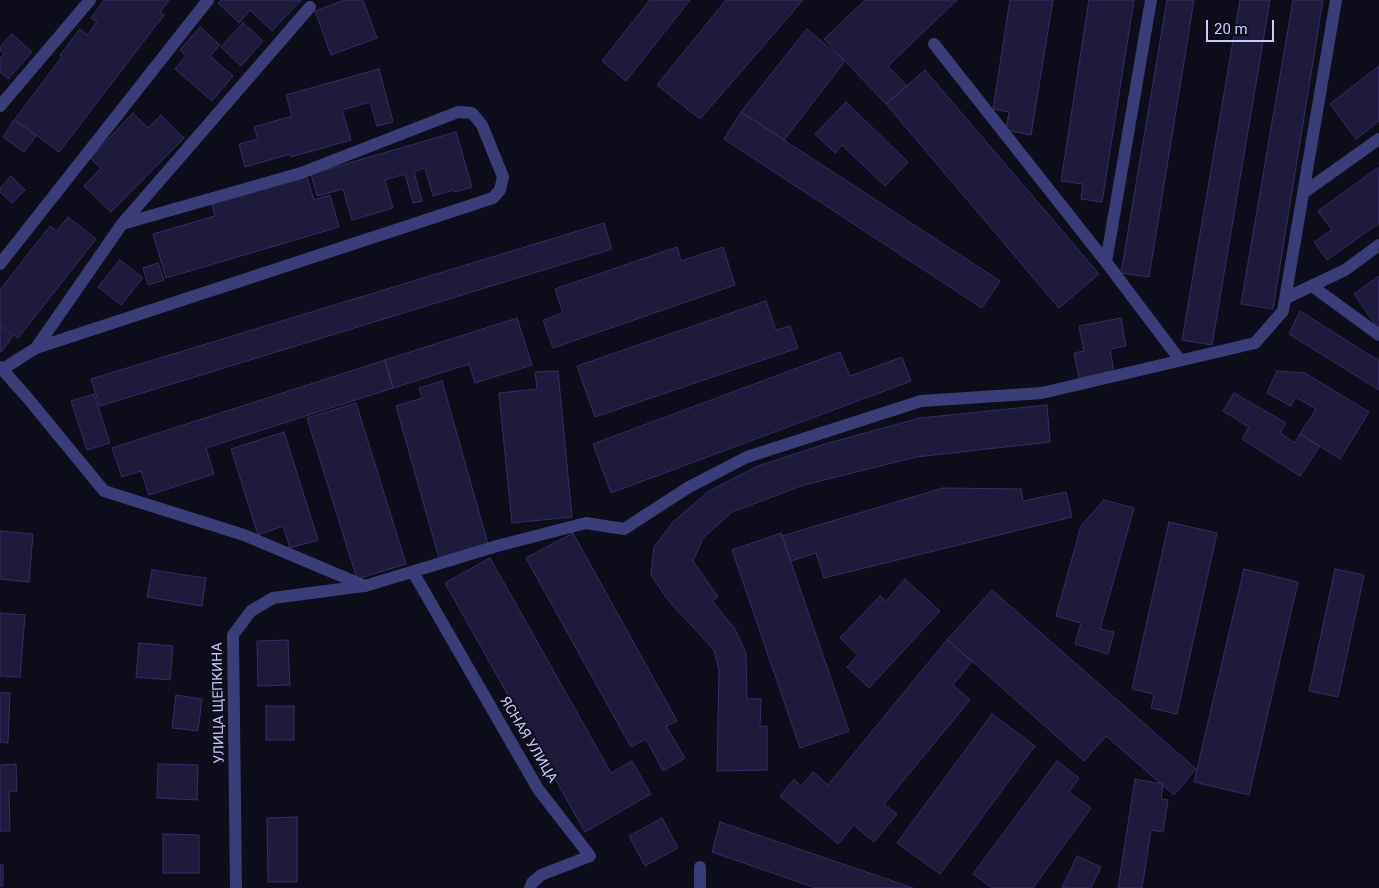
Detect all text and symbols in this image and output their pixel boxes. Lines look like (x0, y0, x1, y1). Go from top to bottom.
scale bar (1209, 10, 1276, 42)
text: 20 m (1214, 20, 1248, 38)
street label: УЛИЦА ЩЕПКИНА (210, 642, 228, 764)
street label: ЯСНАЯ УЛИЦА (496, 694, 560, 786)

